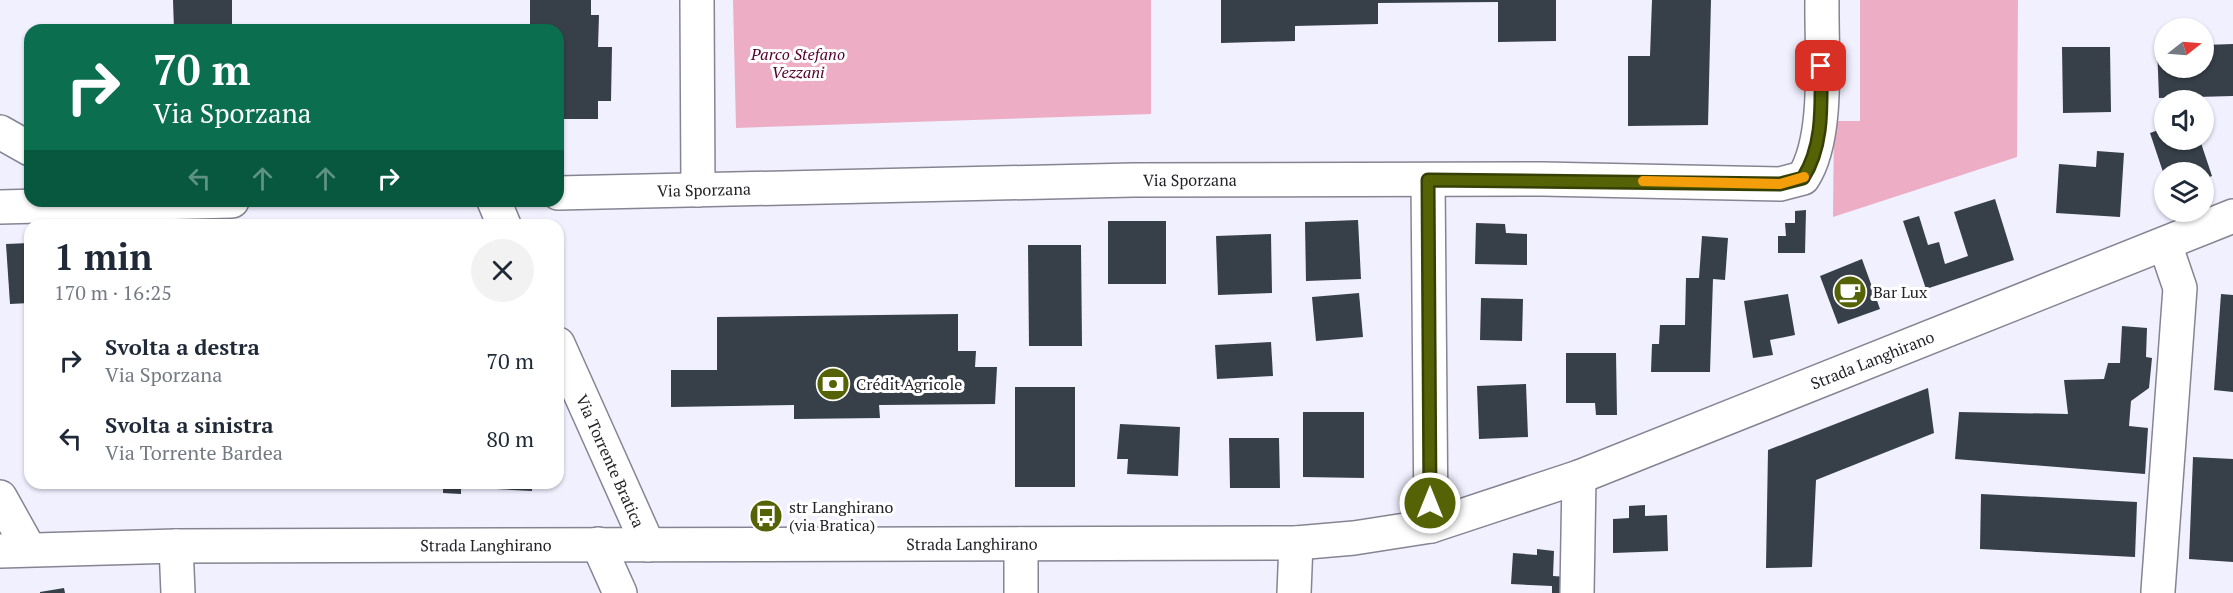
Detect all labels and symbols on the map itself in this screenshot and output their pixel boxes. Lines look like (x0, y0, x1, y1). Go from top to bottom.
north arrow (2154, 18, 2214, 78)
pin (1795, 40, 1846, 91)
park label: Parco Stefano Vezzani (750, 43, 845, 83)
street label: Via Sporzana (1143, 169, 1237, 191)
street label: Via Sporzana (657, 178, 751, 202)
cafe icon: Bar Lux (1832, 274, 1868, 310)
place label: Bar Lux (1873, 281, 1928, 303)
street label: Strada Langhirano (1807, 325, 1938, 394)
bank icon: Crédit Agricole (815, 366, 851, 402)
place label: Crédit Agricole (856, 373, 962, 395)
street label: Via Torrente Bratica (571, 391, 650, 531)
position arrow (1398, 471, 1462, 535)
place label: str Langhirano (via Bratica) (789, 496, 894, 536)
bus stop icon: str Langhirano (via Bratica) (748, 498, 784, 534)
street label: Strada Langhirano (906, 533, 1038, 555)
street label: Strada Langhirano (420, 534, 552, 556)

